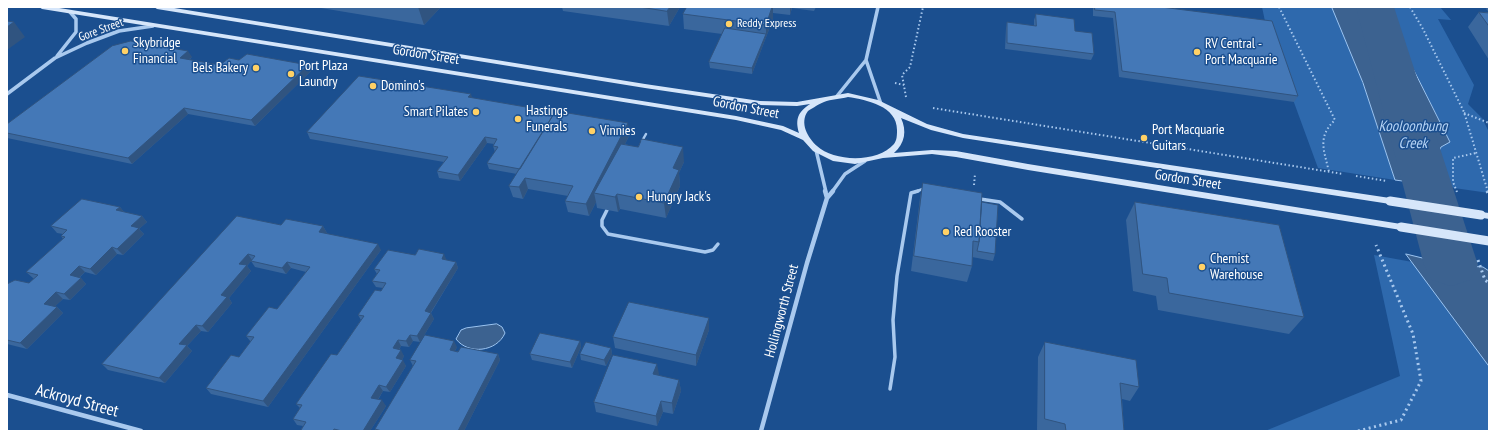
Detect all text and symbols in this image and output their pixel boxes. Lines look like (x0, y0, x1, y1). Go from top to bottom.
street label: Gore Street (77, 15, 125, 45)
place label: Reddy Express (737, 17, 796, 31)
marker: Reddy Express (724, 19, 734, 29)
place label: Skybridge Financial (133, 35, 181, 68)
place label: RV Central - Port Macquarie (1205, 36, 1278, 68)
street label: Gordon Street (392, 41, 460, 69)
marker: Skybridge Financial (120, 46, 130, 56)
marker: RV Central - Port Macquarie (1192, 47, 1202, 57)
place label: Port Plaza Laundry (299, 58, 348, 90)
place label: Bels Bakery (192, 60, 248, 76)
marker: Bels Bakery (251, 63, 261, 73)
marker: Port Plaza Laundry (286, 69, 296, 79)
place label: Domino's (381, 78, 425, 94)
marker: Domino's (368, 81, 378, 91)
street label: Gordon Street (712, 93, 780, 123)
place label: Hastings Funerals (526, 103, 568, 136)
place label: Smart Pilates (404, 104, 468, 120)
marker: Smart Pilates (471, 107, 481, 117)
marker: Hastings Funerals (513, 114, 523, 124)
water label: Kooloonbung Creek (1379, 118, 1447, 153)
place label: Port Macquarie Guitars (1152, 122, 1225, 154)
place label: Vinnies (600, 123, 635, 139)
marker: Vinnies (587, 126, 597, 136)
marker: Port Macquarie Guitars (1139, 133, 1149, 143)
street label: Gordon Street (1154, 166, 1222, 194)
place label: Hungry Jack's (647, 189, 711, 205)
marker: Hungry Jack's (634, 192, 644, 202)
place label: Red Rooster (954, 224, 1011, 240)
marker: Red Rooster (941, 227, 951, 237)
place label: Chemist Warehouse (1210, 251, 1263, 284)
marker: Chemist Warehouse (1197, 262, 1207, 272)
street label: Hollingworth Street (762, 263, 802, 359)
street label: Ackroyd Street (33, 380, 121, 422)

